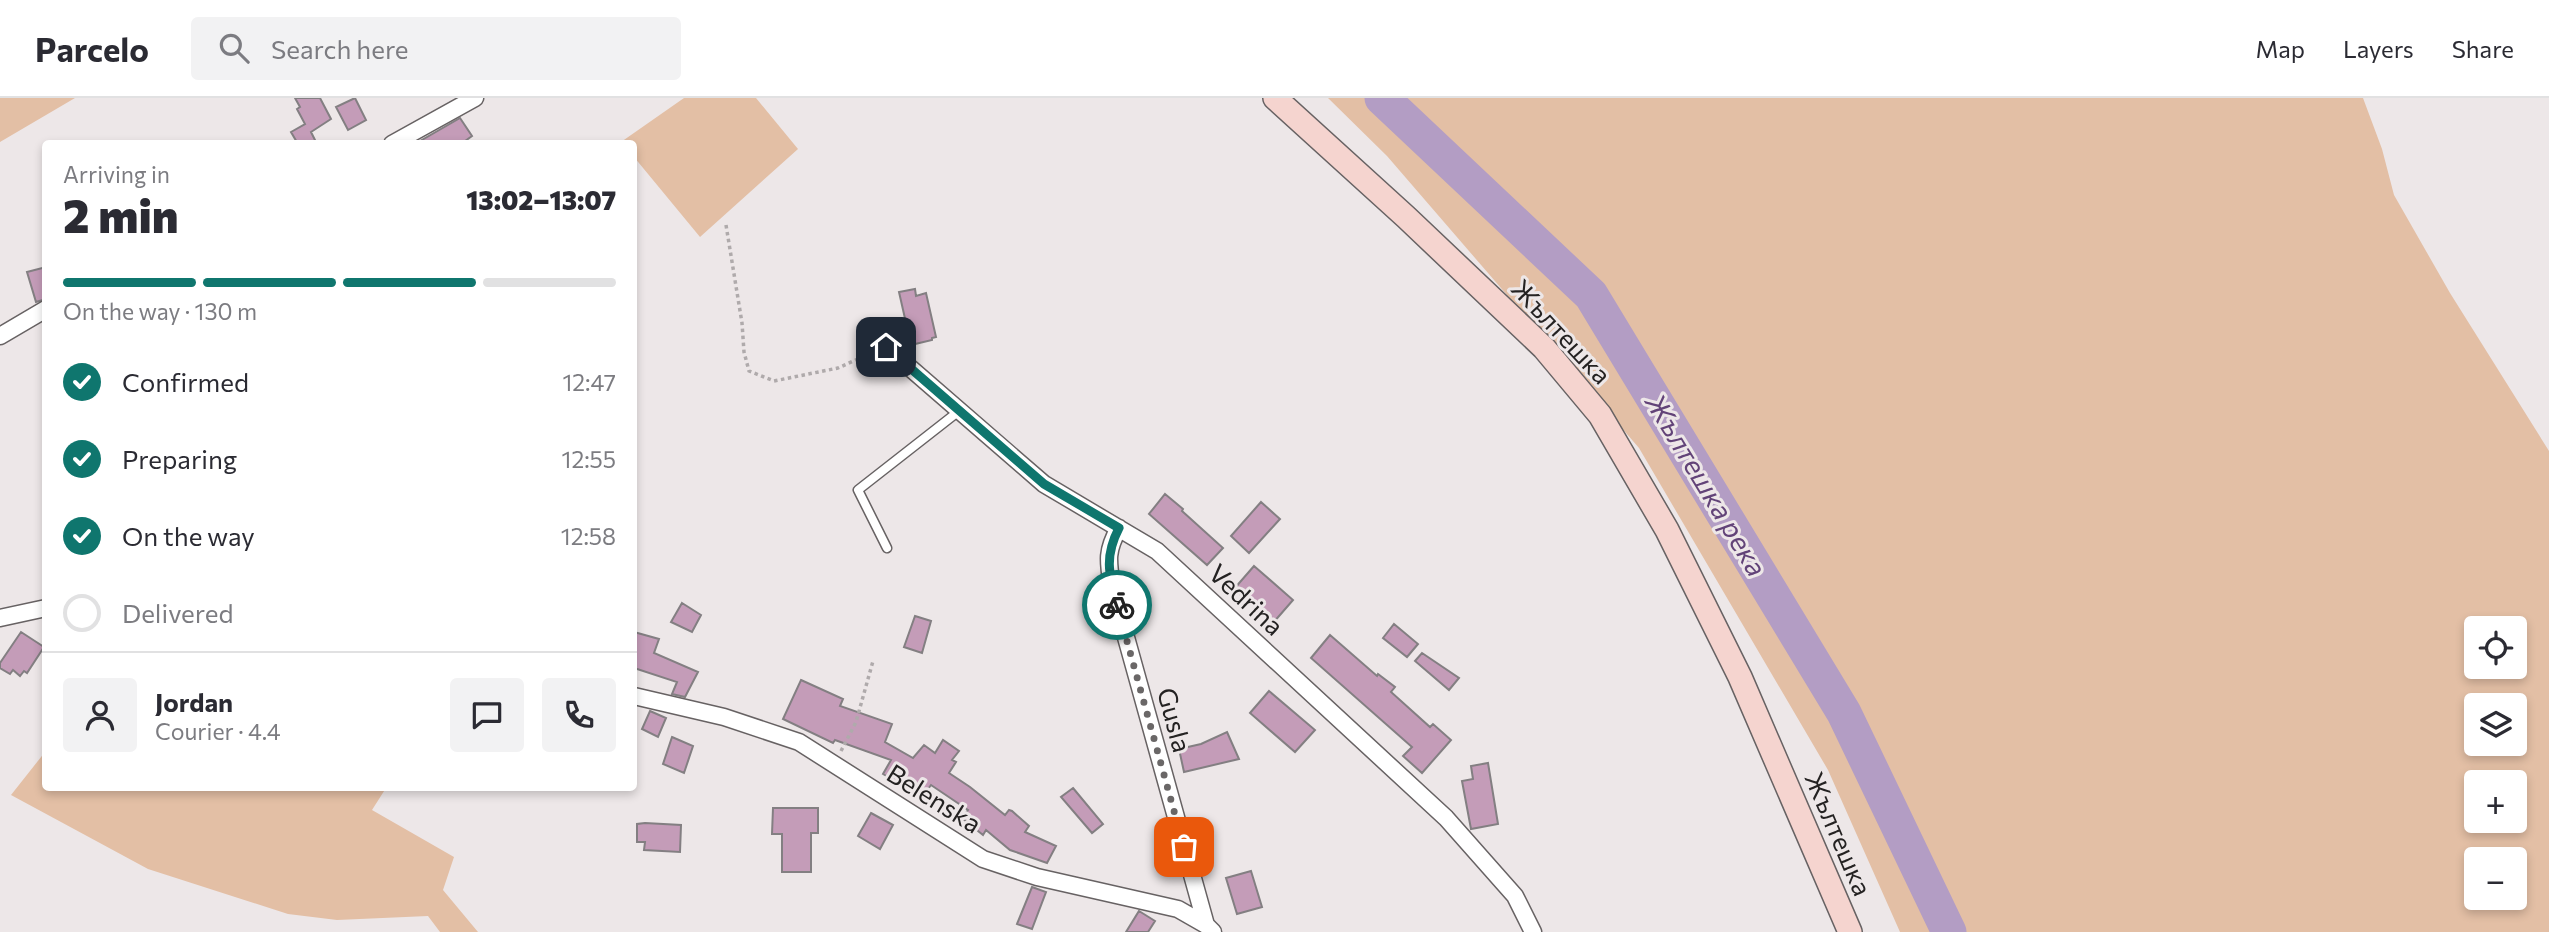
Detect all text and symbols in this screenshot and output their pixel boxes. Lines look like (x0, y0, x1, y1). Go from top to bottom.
search box (191, 17, 681, 80)
text: Parcelo (35, 28, 149, 69)
icon: search (215, 29, 253, 67)
text: Search here (271, 33, 409, 64)
text: Map (2256, 34, 2305, 63)
text: Layers (2343, 34, 2414, 63)
text: Share (2452, 34, 2514, 63)
text: Arriving in (63, 160, 170, 188)
text: 13:02–13:07 (466, 184, 616, 215)
text: 2 min (63, 186, 179, 242)
street label: Жълтешка (1506, 272, 1618, 390)
text: On the way · 130 m (63, 297, 257, 325)
pin (856, 317, 916, 377)
icon: home (867, 328, 905, 366)
icon: check (63, 363, 101, 401)
text: Confirmed (122, 366, 249, 397)
text: 12:47 (563, 368, 616, 396)
water label: Жълтешка река (1638, 386, 1775, 582)
icon: check (63, 440, 101, 478)
text: Preparing (122, 443, 237, 474)
text: 12:55 (562, 445, 616, 473)
icon: check (63, 517, 101, 555)
text: On the way (122, 520, 255, 551)
text: 12:58 (561, 522, 616, 550)
street label: Vedrina (1203, 557, 1291, 641)
courier (1082, 570, 1152, 640)
icon: bike (1098, 586, 1136, 624)
text: Delivered (122, 597, 233, 628)
map controls (2464, 616, 2527, 910)
button: locate (2464, 616, 2527, 679)
button: person (63, 678, 137, 752)
button: chat (450, 678, 524, 752)
button: phone (542, 678, 616, 752)
street label: Gusla (1152, 684, 1199, 755)
text: Jordan (155, 686, 233, 717)
button: layers (2464, 693, 2527, 756)
text: Courier · 4.4 (155, 717, 281, 745)
street label: Belenska (882, 757, 988, 839)
street label: Жълтешка (1799, 767, 1879, 900)
button: + (2464, 770, 2527, 833)
pin (1154, 817, 1214, 877)
icon: bag (1165, 828, 1203, 866)
button: − (2464, 847, 2527, 910)

